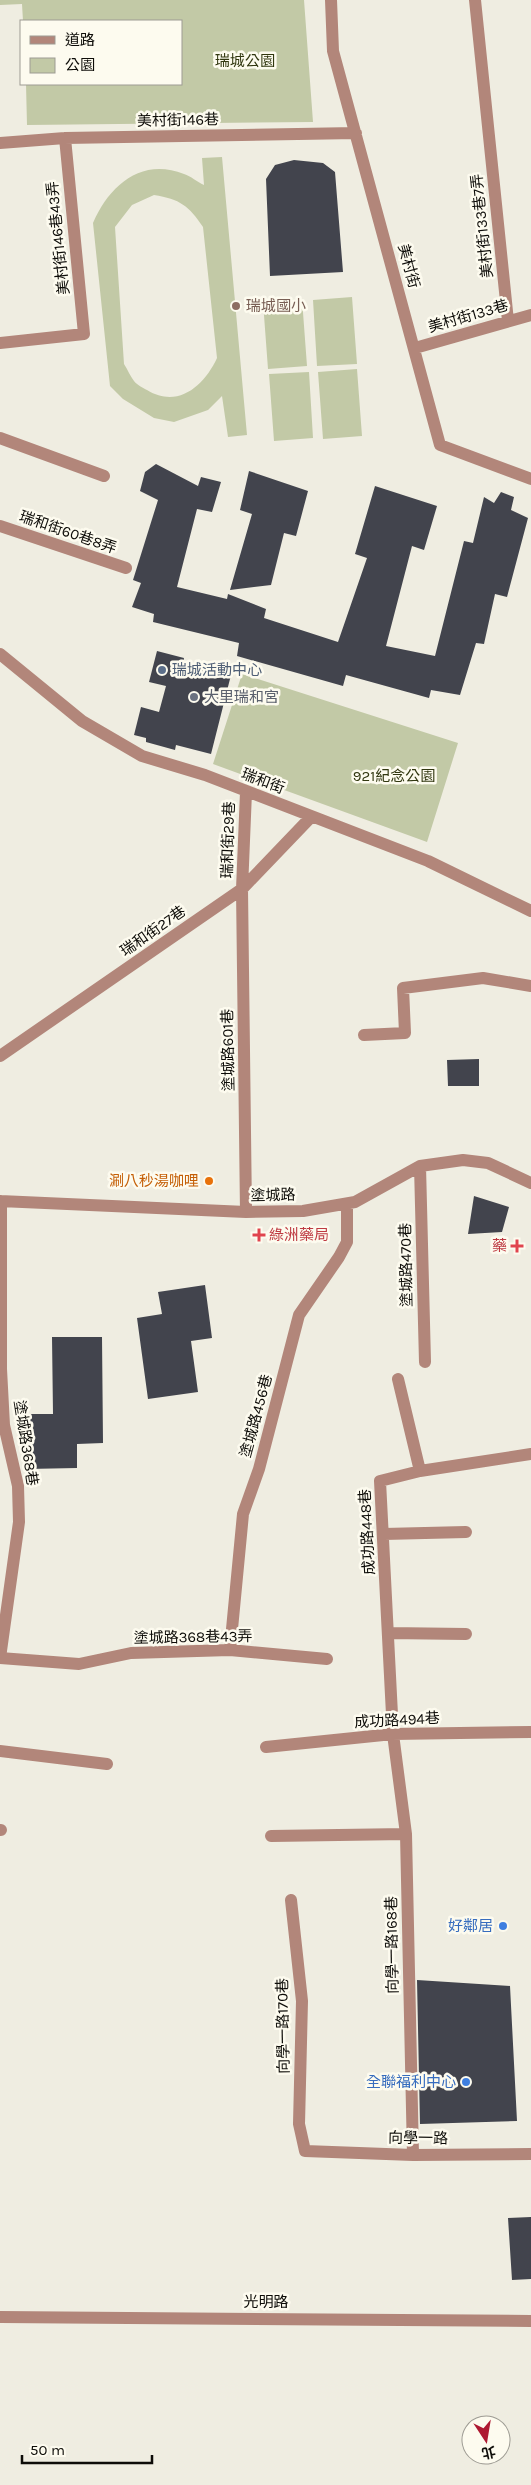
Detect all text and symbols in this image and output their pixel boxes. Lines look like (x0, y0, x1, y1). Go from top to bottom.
legend (20, 20, 182, 85)
text: 道路 (65, 31, 95, 49)
park label: 瑞城公園 (215, 52, 275, 70)
text: 公園 (65, 56, 95, 74)
street label: 美村街146巷 (137, 110, 219, 130)
street label: 美村街133巷7弄 (468, 173, 496, 279)
street label: 美村街146巷43弄 (43, 180, 73, 296)
street label: 美村街 (394, 242, 424, 290)
street label: 美村街133巷 (426, 296, 510, 336)
place label: 瑞城國小 (246, 297, 306, 315)
marker: 瑞城國小 (230, 300, 242, 312)
street label: 瑞和街60巷8弄 (17, 507, 119, 557)
place label: 瑞城活動中心 (172, 661, 262, 679)
marker: 瑞城活動中心 (156, 664, 168, 676)
place label: 大里瑞和宮 (204, 688, 279, 706)
marker: 大里瑞和宮 (188, 691, 200, 703)
street label: 瑞和街 (239, 765, 287, 797)
park label: 921紀念公園 (353, 767, 435, 785)
street label: 瑞和街29巷 (218, 801, 238, 879)
street label: 瑞和街27巷 (117, 902, 189, 960)
street label: 塗城路601巷 (218, 1009, 238, 1091)
place label: 涮八秒湯咖哩 (109, 1172, 199, 1190)
marker: 涮八秒湯咖哩 (203, 1175, 215, 1187)
street label: 塗城路 (250, 1186, 296, 1204)
street label: 塗城路470巷 (396, 1223, 416, 1307)
place label: 綠洲藥局 (269, 1226, 329, 1244)
marker: 綠洲藥局 (253, 1229, 265, 1241)
place label: 藥 (492, 1237, 507, 1255)
marker: 藥 (511, 1240, 523, 1252)
street label: 塗城路456巷 (236, 1372, 276, 1460)
street label: 塗城路368巷 (10, 1399, 42, 1487)
street label: 成功路448巷 (356, 1489, 378, 1575)
street label: 塗城路368巷43弄 (133, 1627, 253, 1647)
street label: 成功路494巷 (354, 1709, 440, 1731)
street label: 向學一路168巷 (382, 1896, 402, 1994)
place label: 好鄰居 (448, 1917, 493, 1935)
marker: 好鄰居 (497, 1920, 509, 1932)
street label: 向學一路170巷 (273, 1978, 293, 2074)
place label: 全聯福利中心 (366, 2073, 456, 2091)
marker: 全聯福利中心 (460, 2076, 472, 2088)
street label: 向學一路 (388, 2128, 448, 2148)
street label: 光明路 (243, 2293, 289, 2311)
north arrow (461, 2415, 511, 2465)
scale bar (22, 2432, 152, 2464)
text: 50 m (30, 2441, 65, 2459)
text: 北 (480, 2442, 497, 2462)

